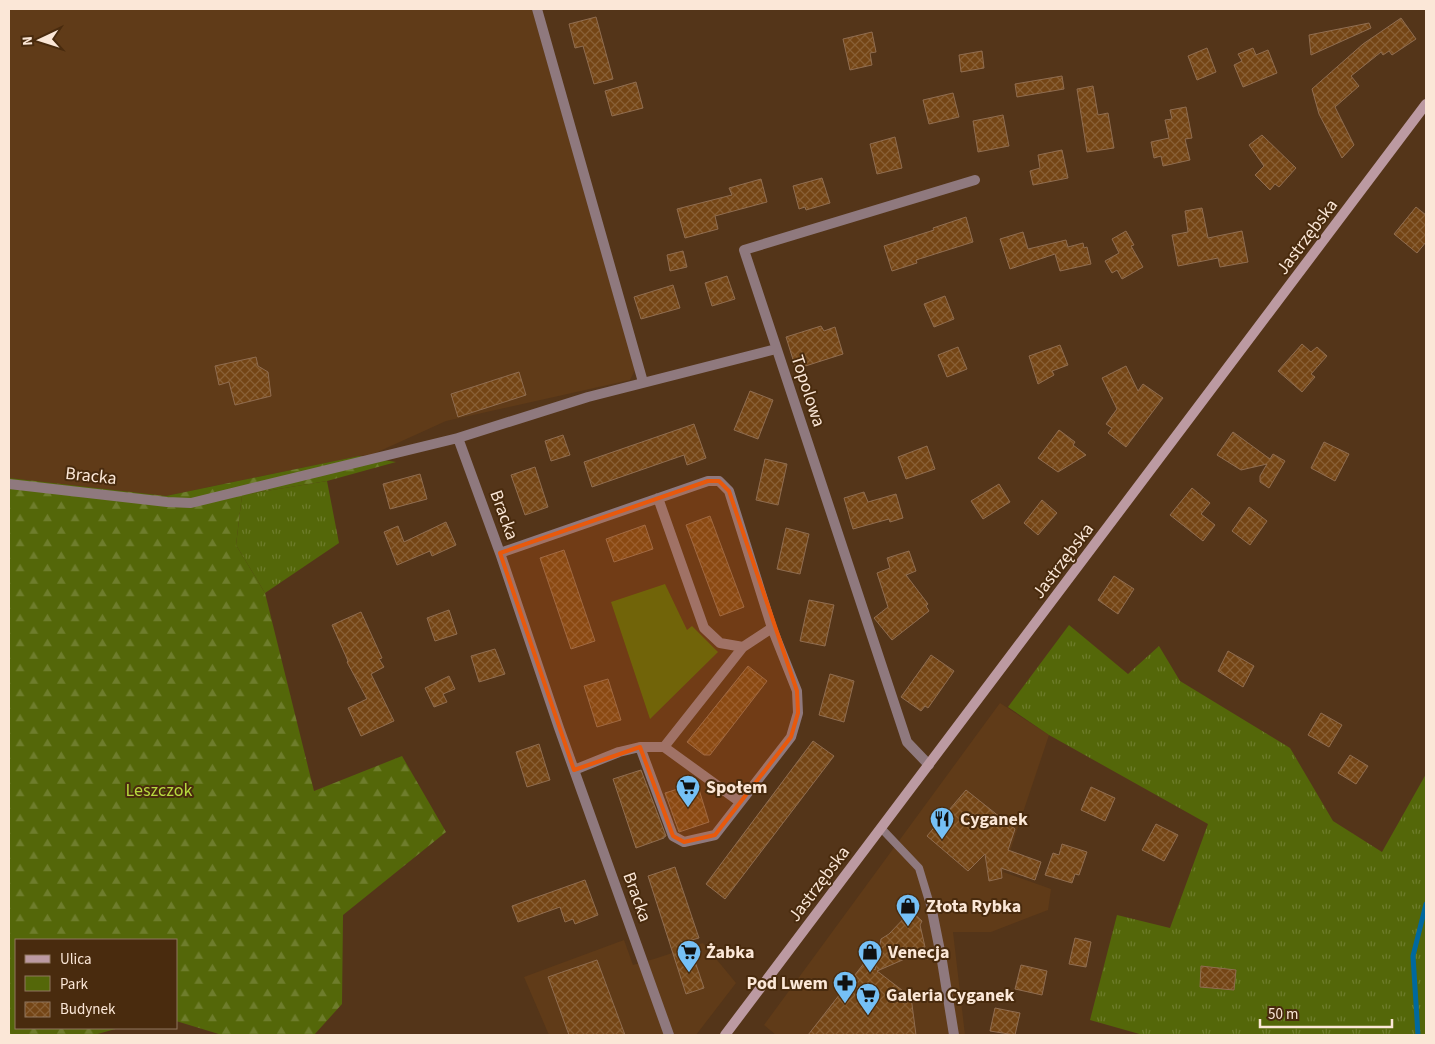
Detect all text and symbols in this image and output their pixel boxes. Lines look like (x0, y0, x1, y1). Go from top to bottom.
north arrow (15, 15, 65, 65)
text: N (18, 35, 38, 46)
street label: Jastrzębska (1270, 194, 1344, 280)
street label: Topolowa (785, 352, 831, 430)
street label: Bracka (64, 461, 118, 491)
street label: Bracka (483, 487, 525, 543)
street label: Jastrzębska (1026, 518, 1100, 604)
supermarket icon: Społem (675, 774, 701, 808)
place label: Społem (706, 775, 768, 800)
park label: Leszczok (126, 778, 192, 803)
restaurant icon: Cyganek (929, 806, 955, 840)
place label: Cyganek (960, 807, 1028, 832)
street label: Jastrzębska (782, 841, 856, 927)
street label: Bracka (616, 869, 658, 925)
shop icon: Złota Rybka (895, 893, 921, 927)
place label: Złota Rybka (926, 894, 1021, 919)
legend (15, 939, 178, 1029)
supermarket icon: Żabka (676, 939, 702, 973)
shop icon: Venecja (857, 939, 883, 973)
place label: Żabka (706, 940, 755, 965)
place label: Venecja (887, 940, 950, 965)
text: Ulica (60, 949, 91, 970)
pharmacy icon: Pod Lwem (832, 970, 858, 1004)
place label: Pod Lwem (747, 971, 828, 996)
text: Park (60, 974, 89, 995)
supermarket icon: Galeria Cyganek (855, 982, 881, 1016)
place label: Galeria Cyganek (886, 983, 1015, 1008)
scale bar (1260, 996, 1392, 1028)
text: Budynek (60, 999, 116, 1020)
text: 50 m (1268, 1004, 1298, 1025)

